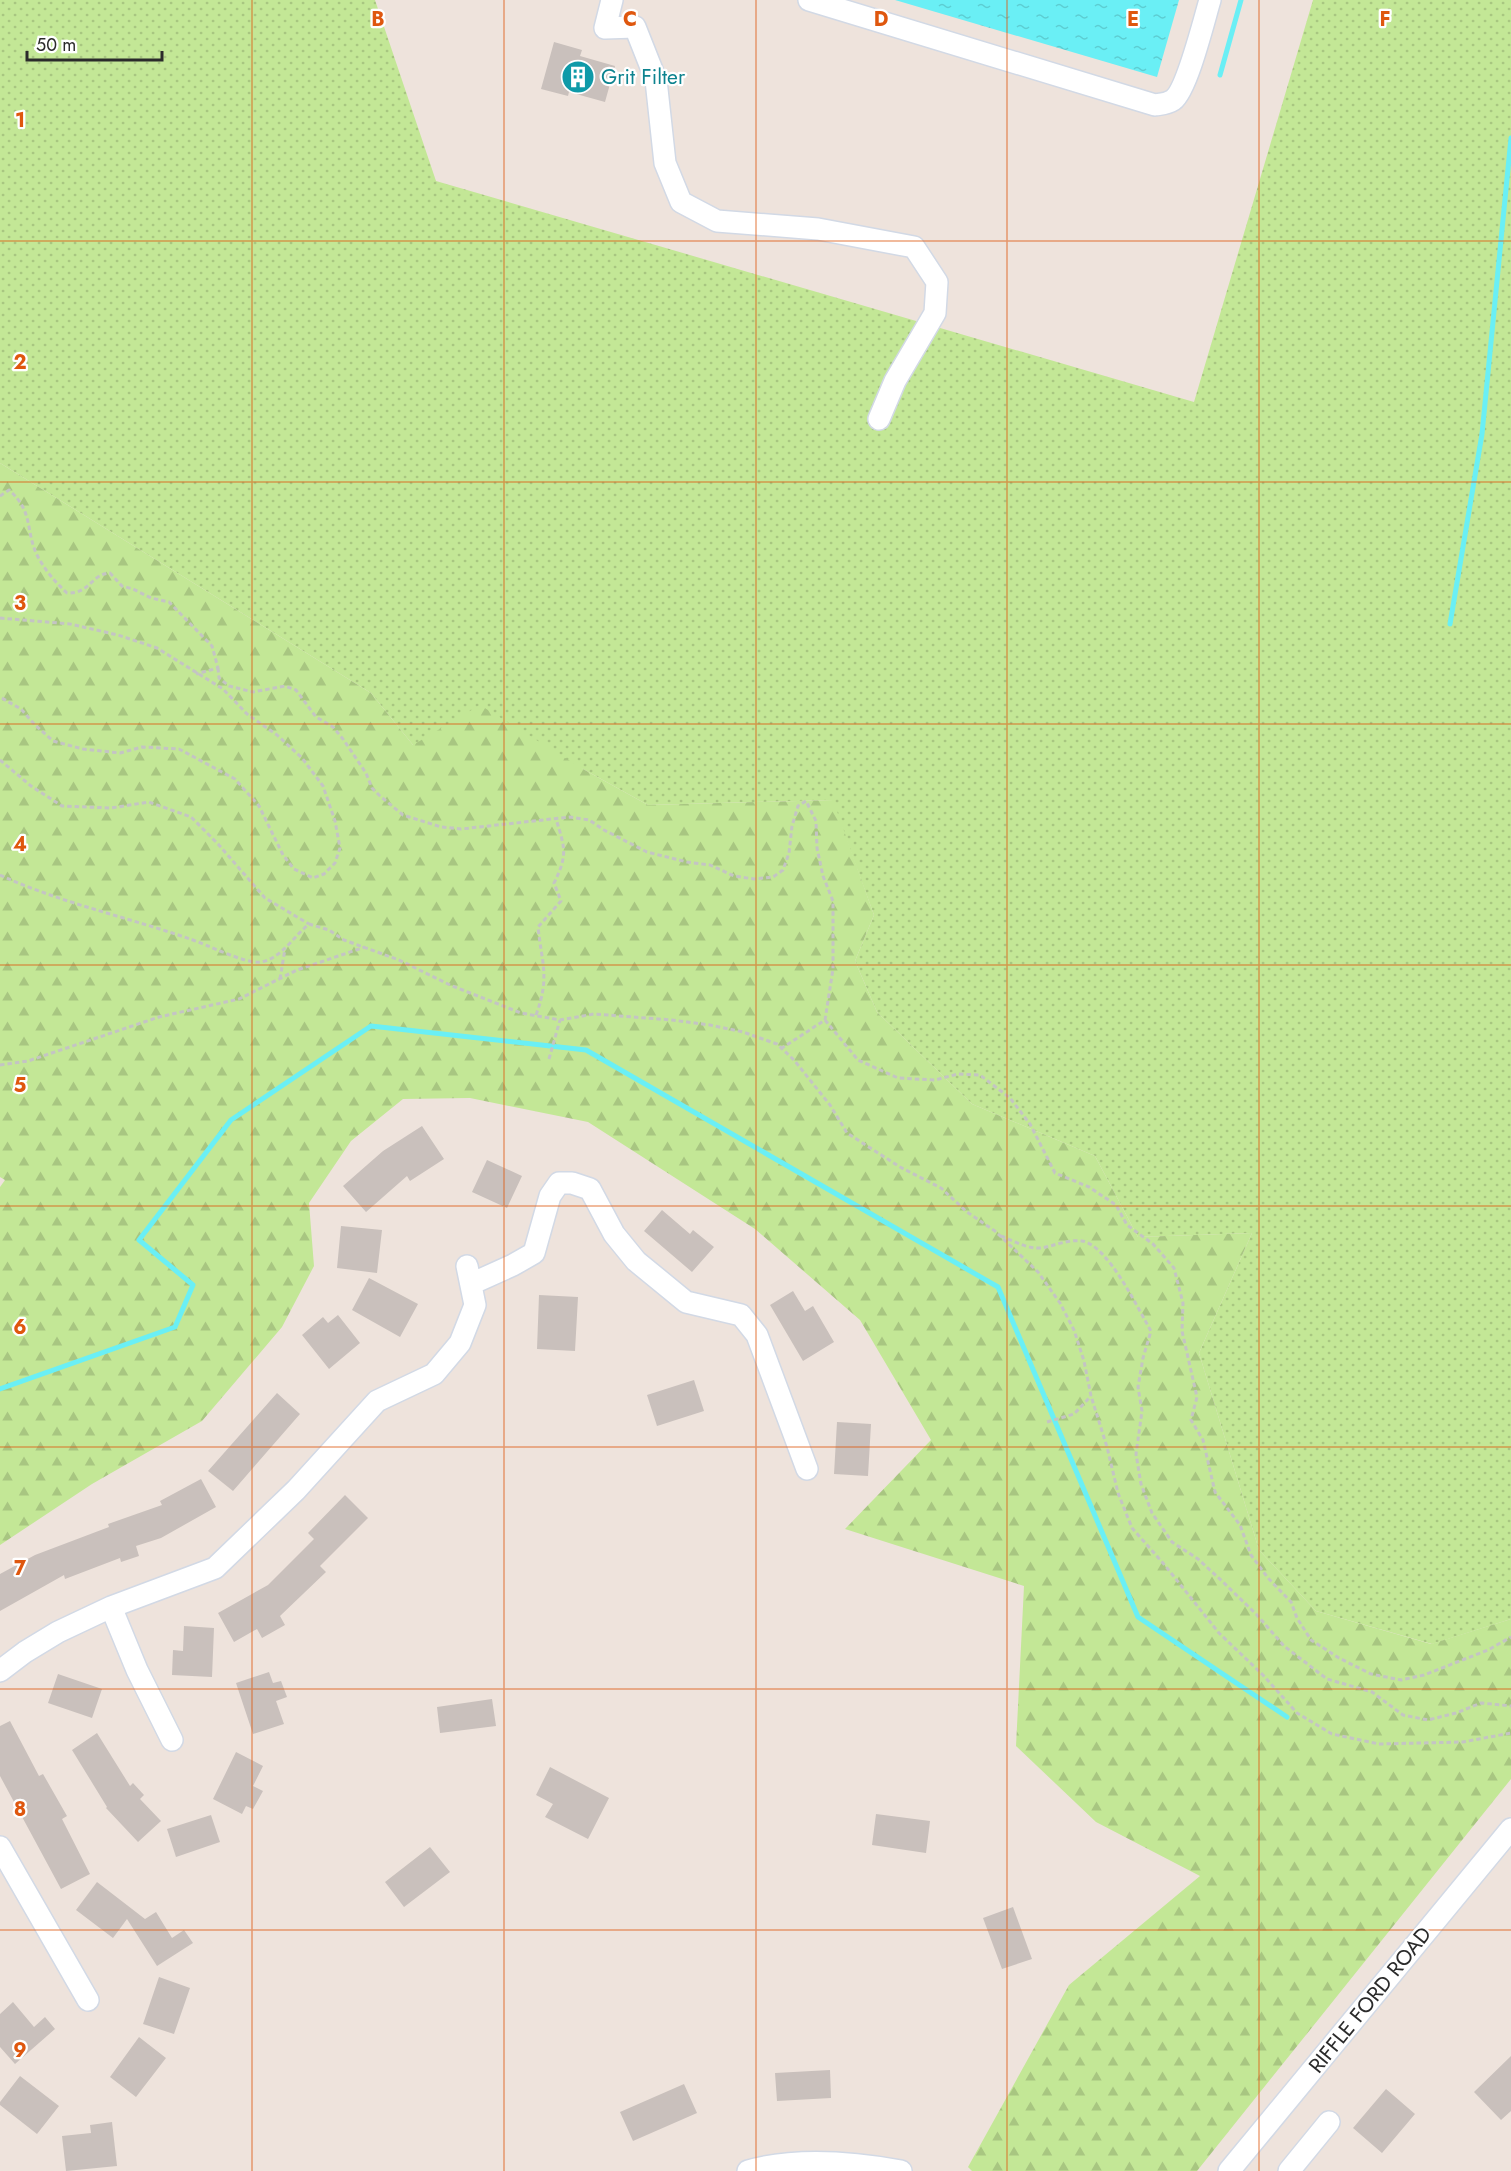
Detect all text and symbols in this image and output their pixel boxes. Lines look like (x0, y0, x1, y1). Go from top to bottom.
text: B (371, 5, 385, 34)
text: C (623, 5, 637, 34)
text: D (874, 5, 888, 34)
text: E (1127, 5, 1139, 34)
text: F (1379, 5, 1391, 34)
scale bar (27, 24, 162, 62)
text: 50 m (36, 32, 76, 58)
building icon: Grit Filter (560, 59, 596, 95)
place label: Grit Filter (601, 62, 686, 92)
text: 1 (15, 106, 25, 135)
text: 2 (13, 348, 27, 377)
text: 3 (14, 589, 26, 618)
text: 4 (13, 830, 27, 859)
text: 5 (14, 1071, 27, 1100)
text: 6 (13, 1313, 27, 1342)
text: 7 (14, 1554, 27, 1583)
text: 8 (14, 1795, 26, 1824)
street label: RIFFLE FORD ROAD (1302, 1920, 1438, 2080)
text: 9 (13, 2036, 27, 2065)

